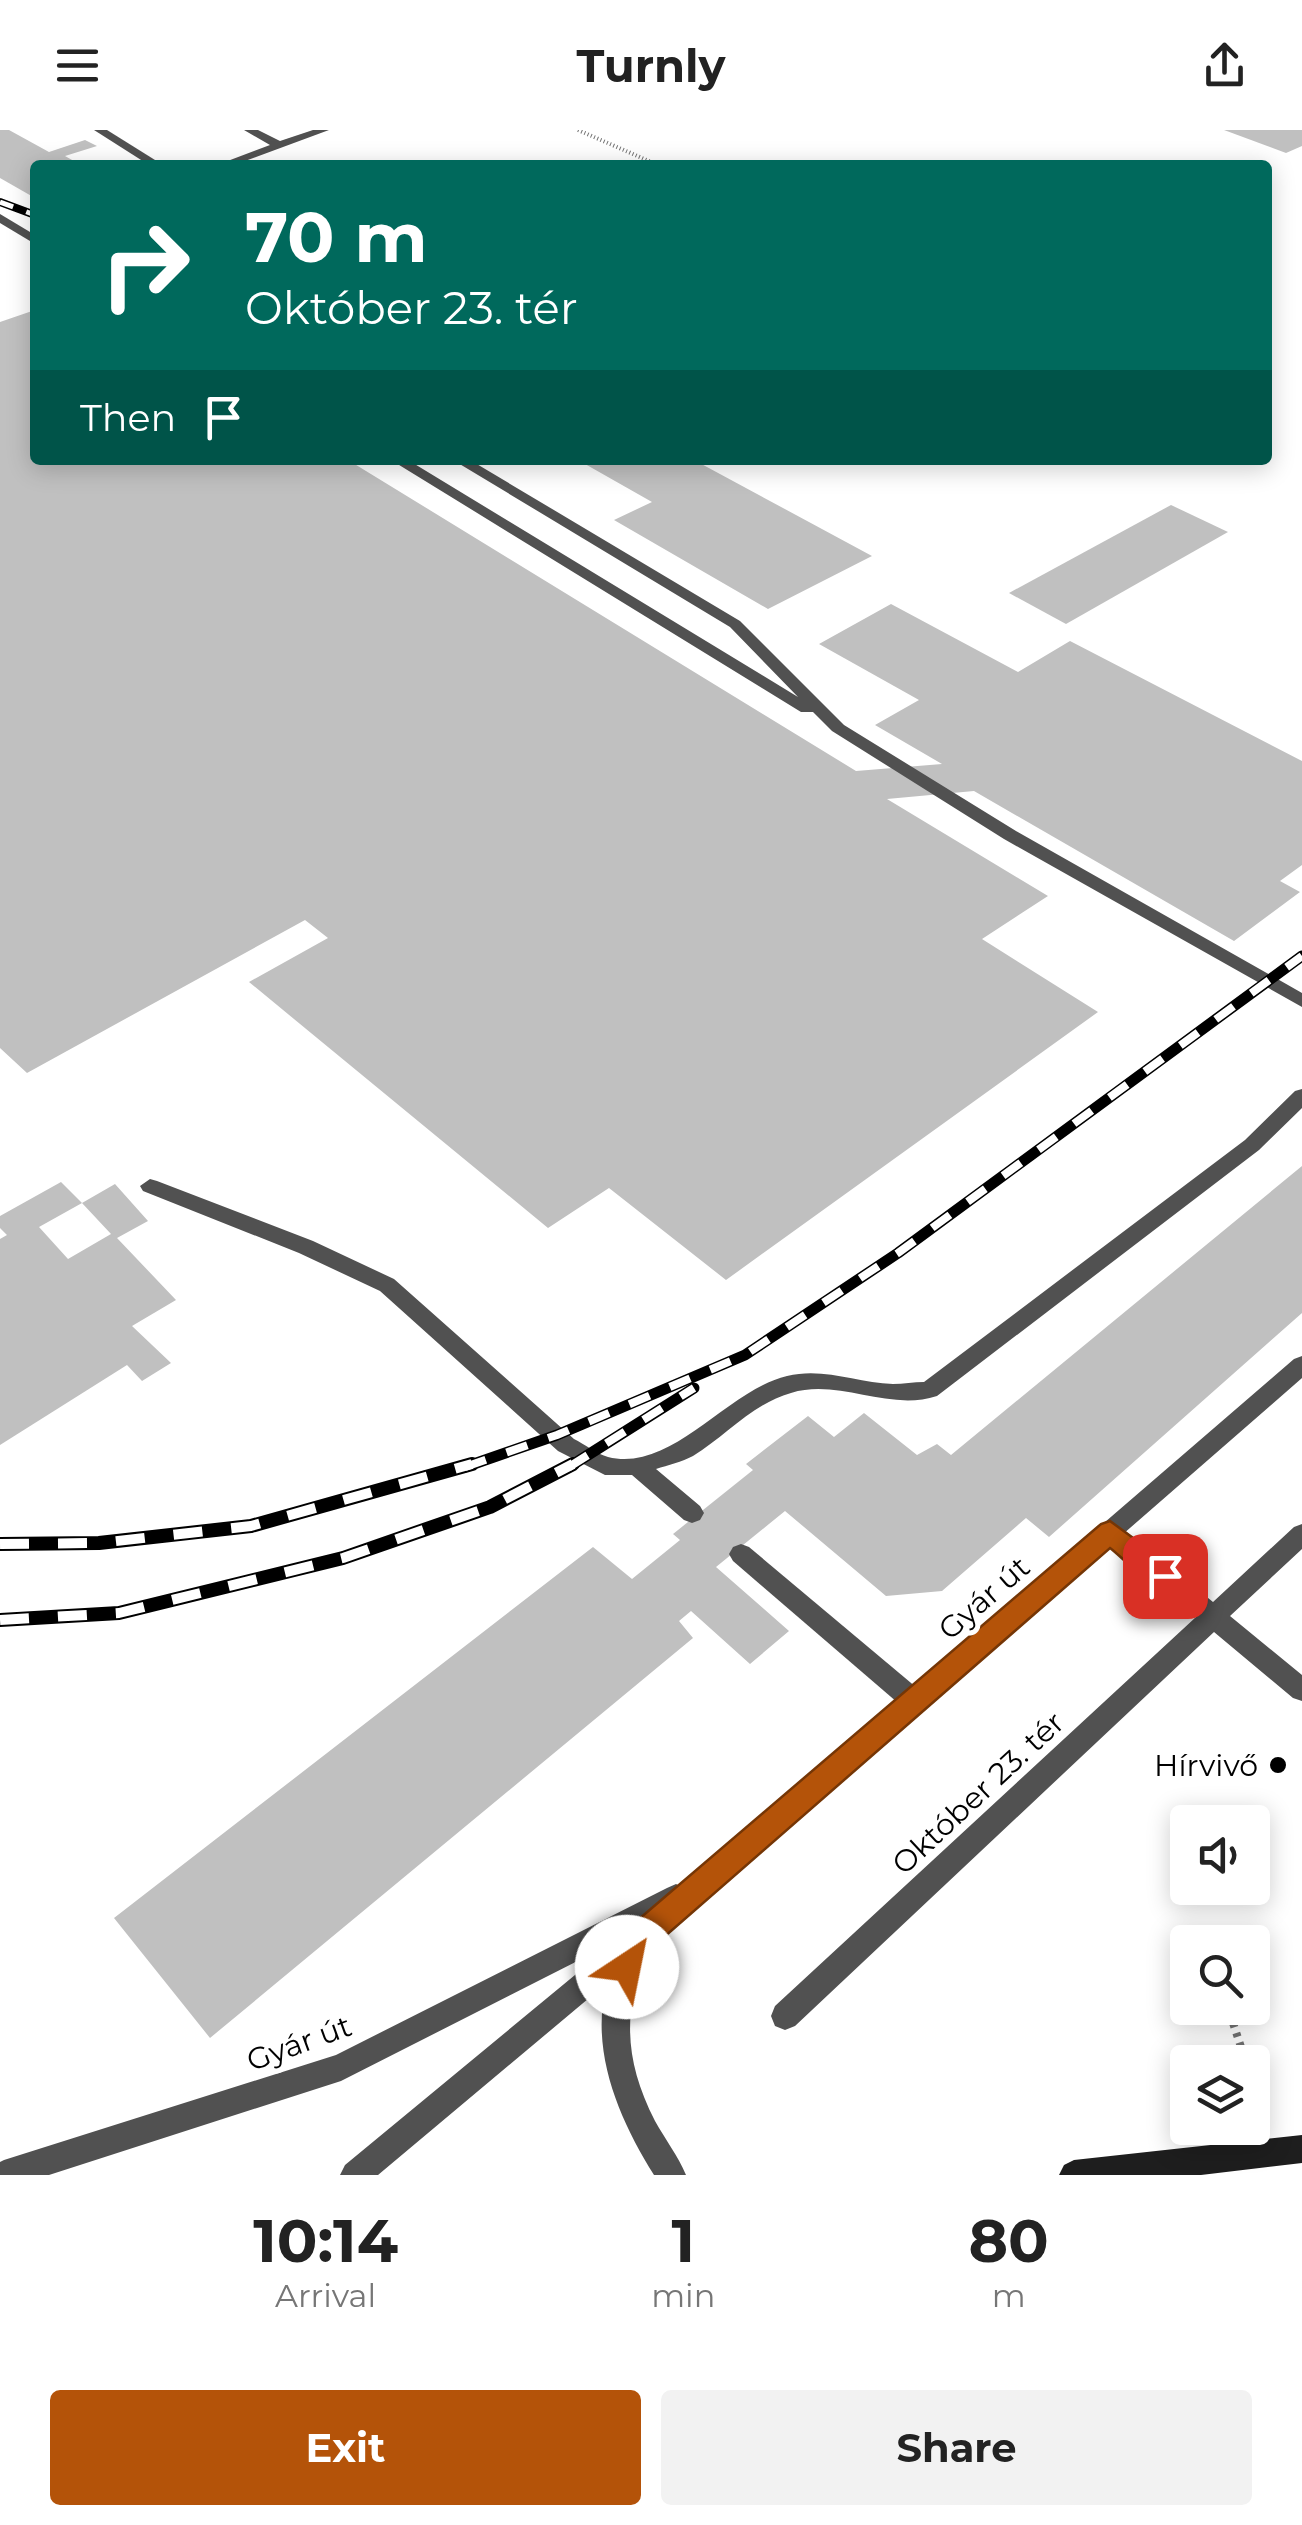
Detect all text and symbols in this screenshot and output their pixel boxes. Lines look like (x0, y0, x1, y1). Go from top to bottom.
icon: menu (50, 38, 105, 93)
text: Turnly (577, 38, 725, 93)
icon: share (1197, 38, 1252, 93)
text: 70 m (245, 194, 428, 280)
icon: right (80, 200, 210, 330)
text: Október 23. tér (245, 280, 578, 335)
icon: arrive (196, 390, 251, 445)
text: Then (80, 394, 176, 441)
pin (1123, 1534, 1208, 1619)
street label: Gyár út (931, 1548, 1037, 1648)
icon: arrive (1138, 1549, 1193, 1604)
street label: Október 23. tér (884, 1704, 1072, 1882)
place label: Hírvivő (1154, 1747, 1258, 1784)
marker: Hírvivő (1267, 1754, 1289, 1776)
map controls (1170, 1805, 1270, 2145)
button: sound (1170, 1805, 1270, 1905)
position arrow (575, 1915, 679, 2019)
button: search (1170, 1925, 1270, 2025)
street label: Gyár út (242, 2007, 356, 2079)
button: layers (1170, 2045, 1270, 2145)
text: 10:14 (253, 2204, 398, 2277)
text: 1 (671, 2204, 695, 2277)
text: 80 (968, 2204, 1049, 2277)
text: Arrival (275, 2276, 376, 2315)
text: min (651, 2276, 715, 2315)
text: m (992, 2276, 1026, 2315)
button: Exit (50, 2390, 641, 2505)
button: Share (661, 2390, 1252, 2505)

